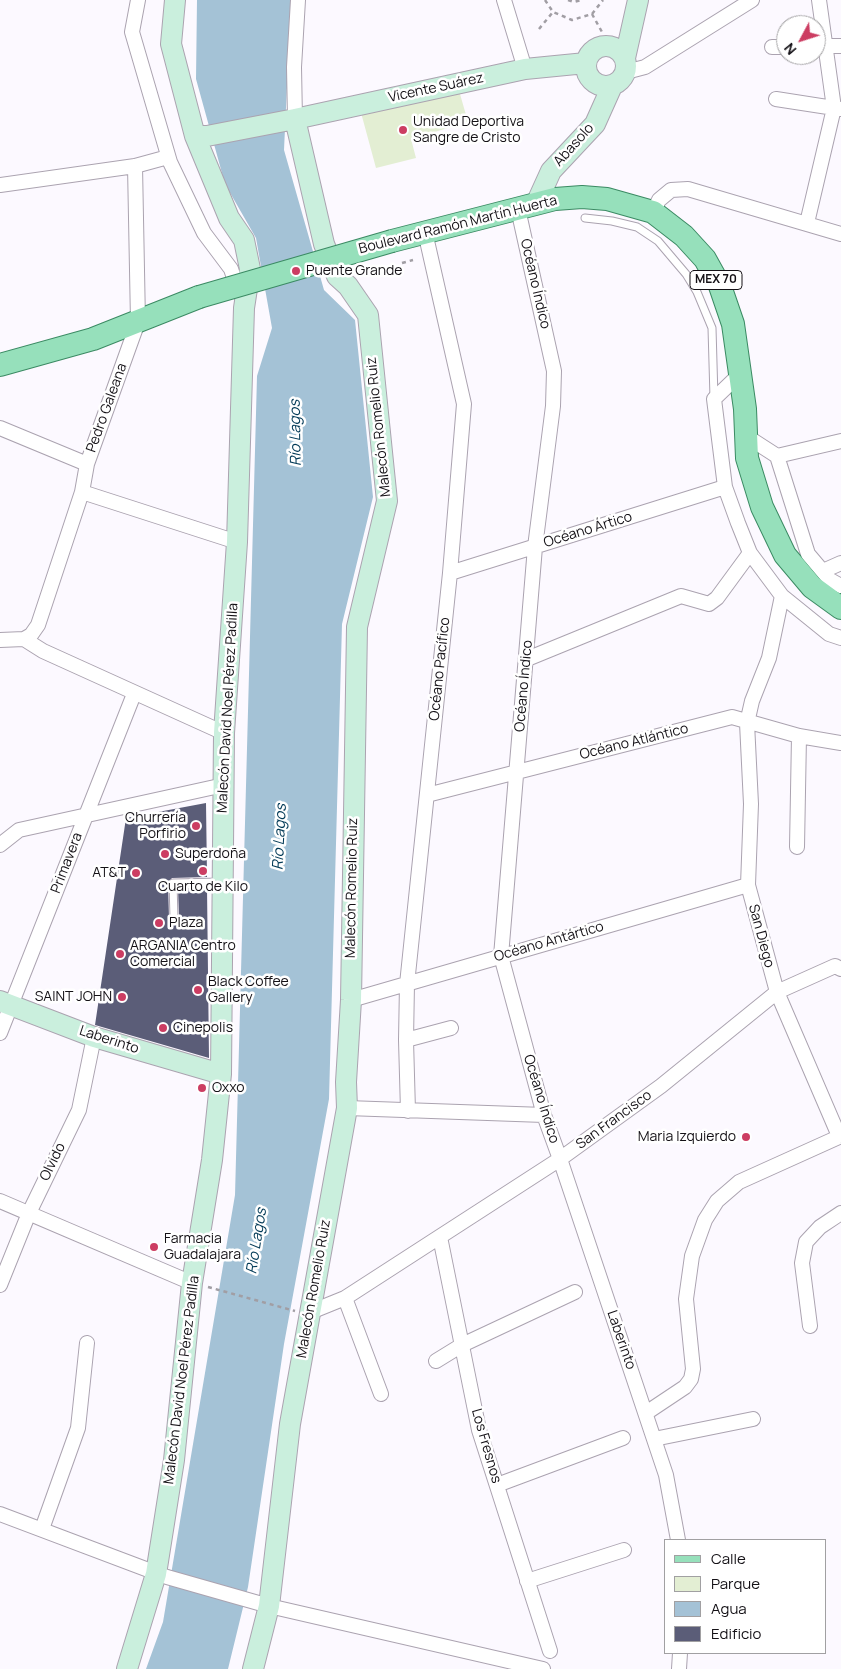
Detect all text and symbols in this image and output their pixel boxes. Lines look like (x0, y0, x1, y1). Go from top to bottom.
north arrow (776, 15, 826, 65)
text: N (779, 39, 800, 59)
street label: Vicente Suárez (387, 70, 485, 106)
place label: Unidad Deportiva Sangre de Cristo (413, 114, 524, 146)
street label: Abasolo (550, 120, 598, 170)
marker: Unidad Deportiva Sangre de Cristo (397, 124, 409, 136)
street label: Boulevard Ramón Martín Huerta (357, 192, 559, 258)
street label: Océano Índico (516, 237, 554, 331)
place label: Puente Grande (306, 263, 403, 279)
marker: Puente Grande (290, 265, 302, 277)
road number: MEX 70 (690, 270, 742, 290)
street label: Malecón Romelio Ruiz (363, 356, 395, 498)
street label: Pedro Galeana (83, 361, 131, 455)
water label: Río Lagos (286, 400, 306, 466)
street label: Océano Ártico (542, 509, 634, 551)
street label: Malecón David Noel Pérez Padilla (214, 603, 242, 813)
street label: Océano Pacífico (426, 616, 454, 722)
street label: Océano Índico (512, 639, 536, 733)
street label: Océano Atlántico (578, 720, 690, 764)
water label: Río Lagos (269, 803, 291, 871)
place label: Churrería Porfirio (125, 810, 186, 842)
street label: Malecón Romelio Ruiz (342, 818, 362, 958)
marker: Churrería Porfirio (190, 820, 202, 832)
street label: Primavera (48, 830, 86, 896)
place label: Superdoña (175, 846, 246, 862)
marker: Superdoña (159, 848, 171, 860)
place label: AT&T (92, 865, 126, 881)
marker: Cuarto de Kilo (197, 865, 209, 877)
marker: AT&T (130, 867, 142, 879)
place label: Cuarto de Kilo (158, 879, 248, 895)
street label: San Diego (744, 902, 778, 970)
place label: Plaza (169, 915, 203, 931)
marker: Plaza (153, 917, 165, 929)
street label: Océano Antártico (492, 918, 606, 966)
place label: ARGANIA Centro Comercial (130, 938, 236, 970)
marker: ARGANIA Centro Comercial (114, 948, 126, 960)
place label: Black Coffee Gallery (208, 974, 289, 1006)
marker: Black Coffee Gallery (192, 984, 204, 996)
place label: SAINT JOHN (35, 989, 112, 1005)
marker: SAINT JOHN (116, 991, 128, 1003)
place label: Cinepolis (173, 1020, 233, 1036)
street label: Laberinto (77, 1022, 141, 1058)
marker: Cinepolis (157, 1022, 169, 1034)
street label: Océano Índico (520, 1053, 562, 1145)
place label: Oxxo (212, 1080, 245, 1096)
marker: Oxxo (196, 1082, 208, 1094)
street label: San Francisco (573, 1087, 655, 1153)
place label: Maria Izquierdo (638, 1129, 736, 1145)
marker: Maria Izquierdo (740, 1131, 752, 1143)
street label: Olvido (37, 1140, 69, 1184)
water label: Río Lagos (243, 1207, 271, 1275)
street label: Malecón Romelio Ruiz (294, 1218, 334, 1360)
place label: Farmacia Guadalajara (164, 1231, 241, 1264)
marker: Farmacia Guadalajara (148, 1241, 160, 1253)
street label: Malecón David Noel Pérez Padilla (161, 1275, 203, 1485)
street label: Laberinto (603, 1308, 639, 1372)
street label: Los Fresnos (467, 1407, 505, 1485)
legend (664, 1539, 826, 1654)
text: Calle (711, 1548, 746, 1569)
text: Parque (711, 1573, 760, 1594)
text: Agua (711, 1598, 747, 1619)
text: Edificio (711, 1623, 761, 1644)

